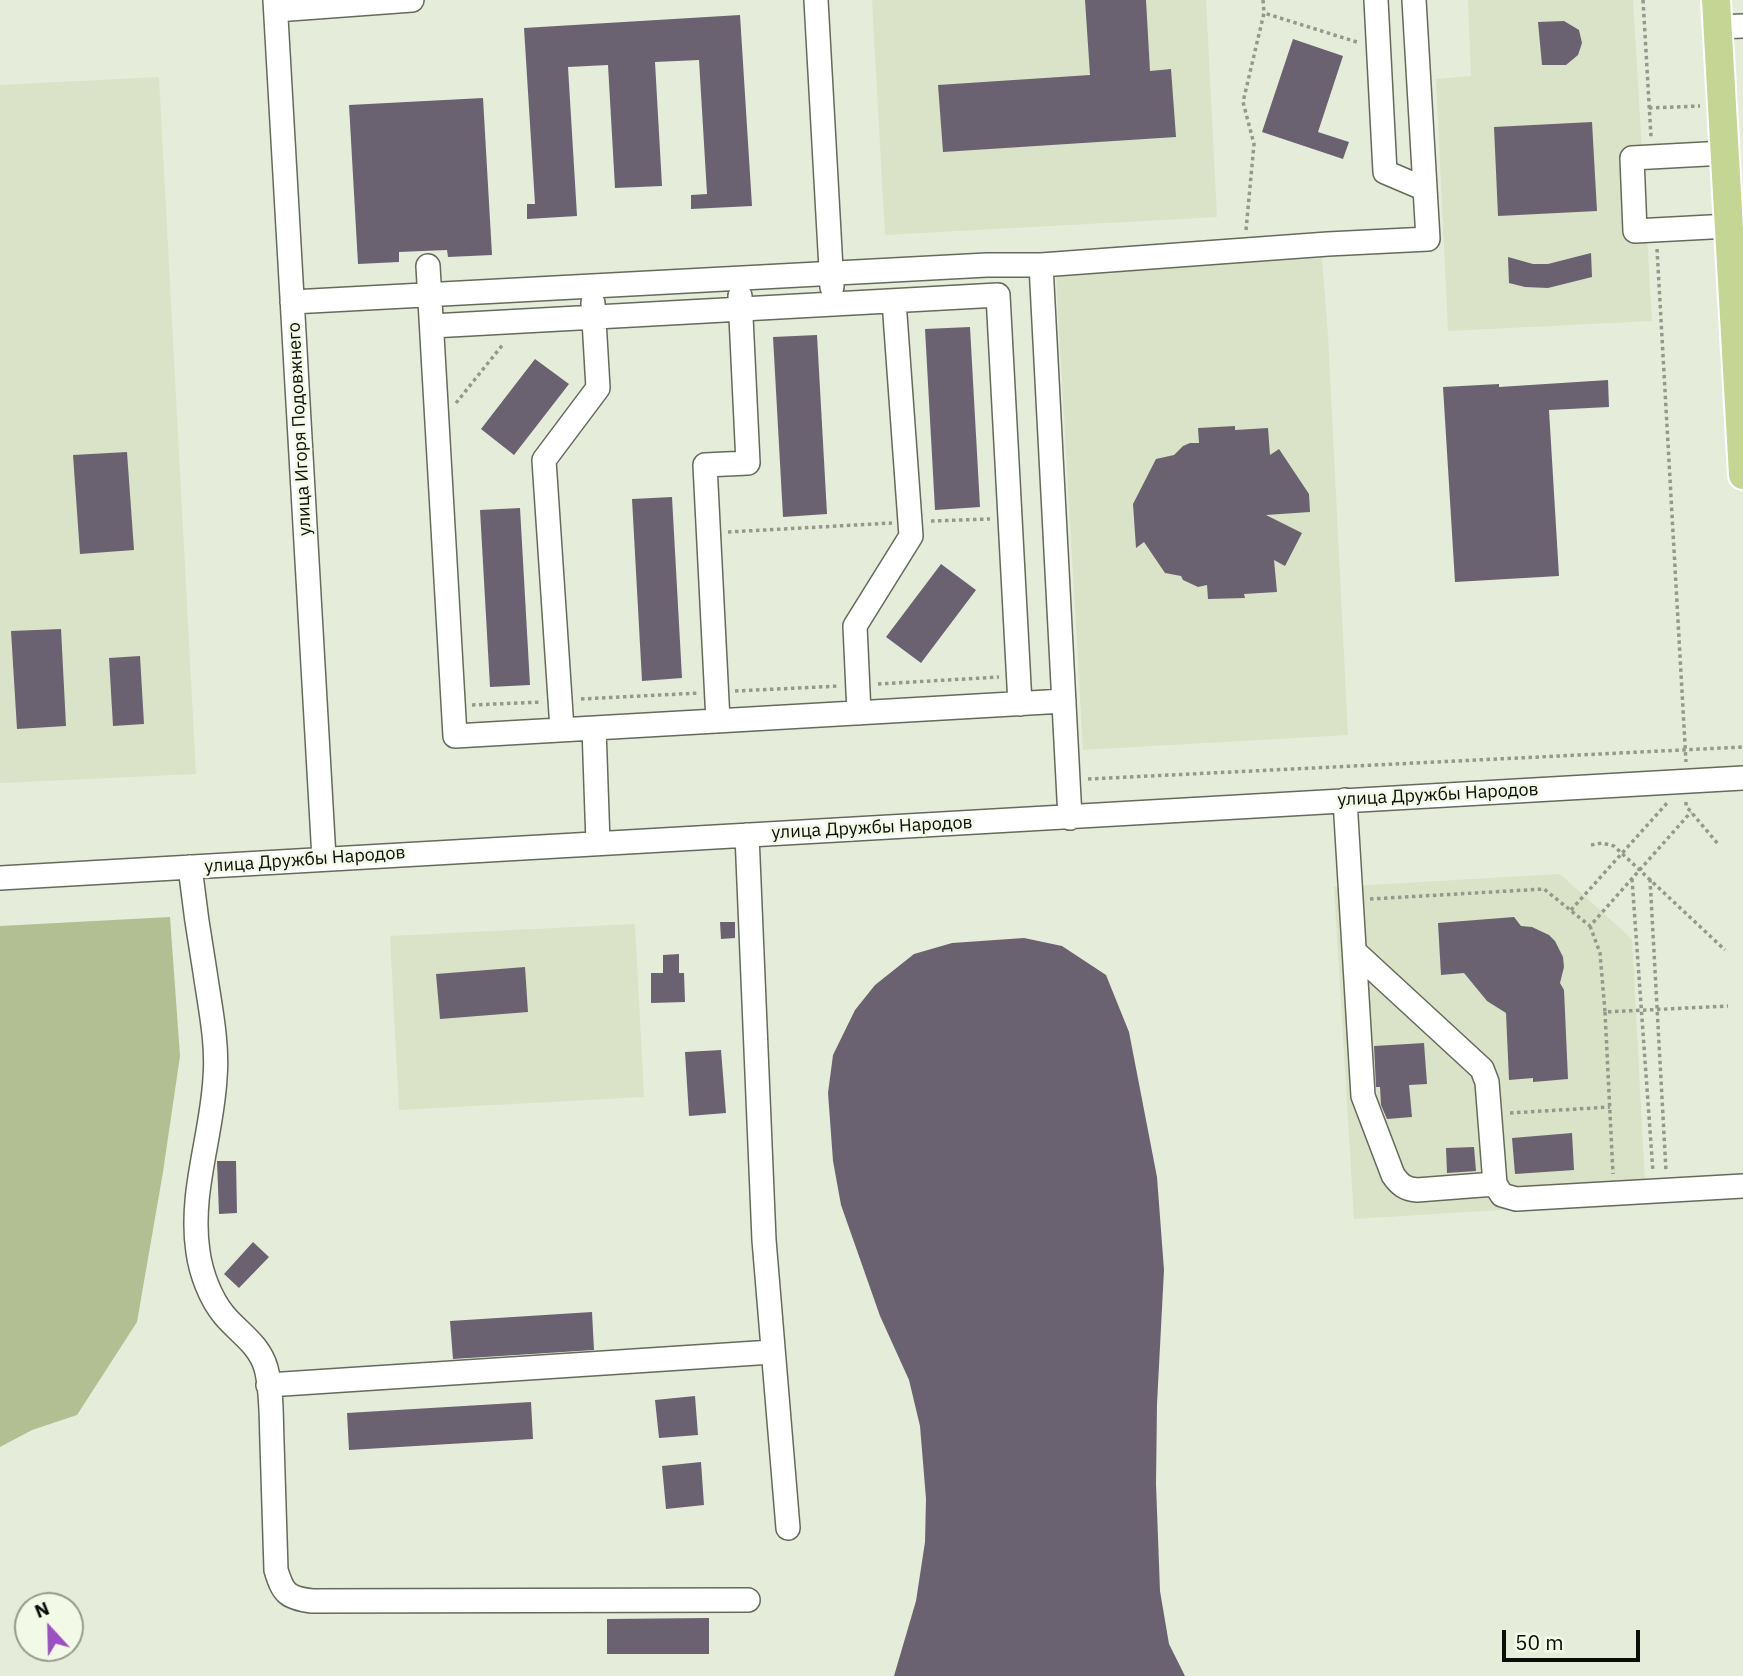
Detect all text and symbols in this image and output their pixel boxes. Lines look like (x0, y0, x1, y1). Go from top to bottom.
street label: улица Игоря Подовжнего (284, 322, 316, 536)
street label: улица Дружбы Народов (1337, 779, 1539, 811)
street label: улица Дружбы Народов (771, 812, 973, 844)
street label: улица Дружбы Народов (204, 842, 406, 878)
north arrow (14, 1592, 84, 1662)
text: N (31, 1596, 53, 1623)
scale bar (1505, 1616, 1643, 1660)
text: 50 m (1515, 1628, 1564, 1656)

